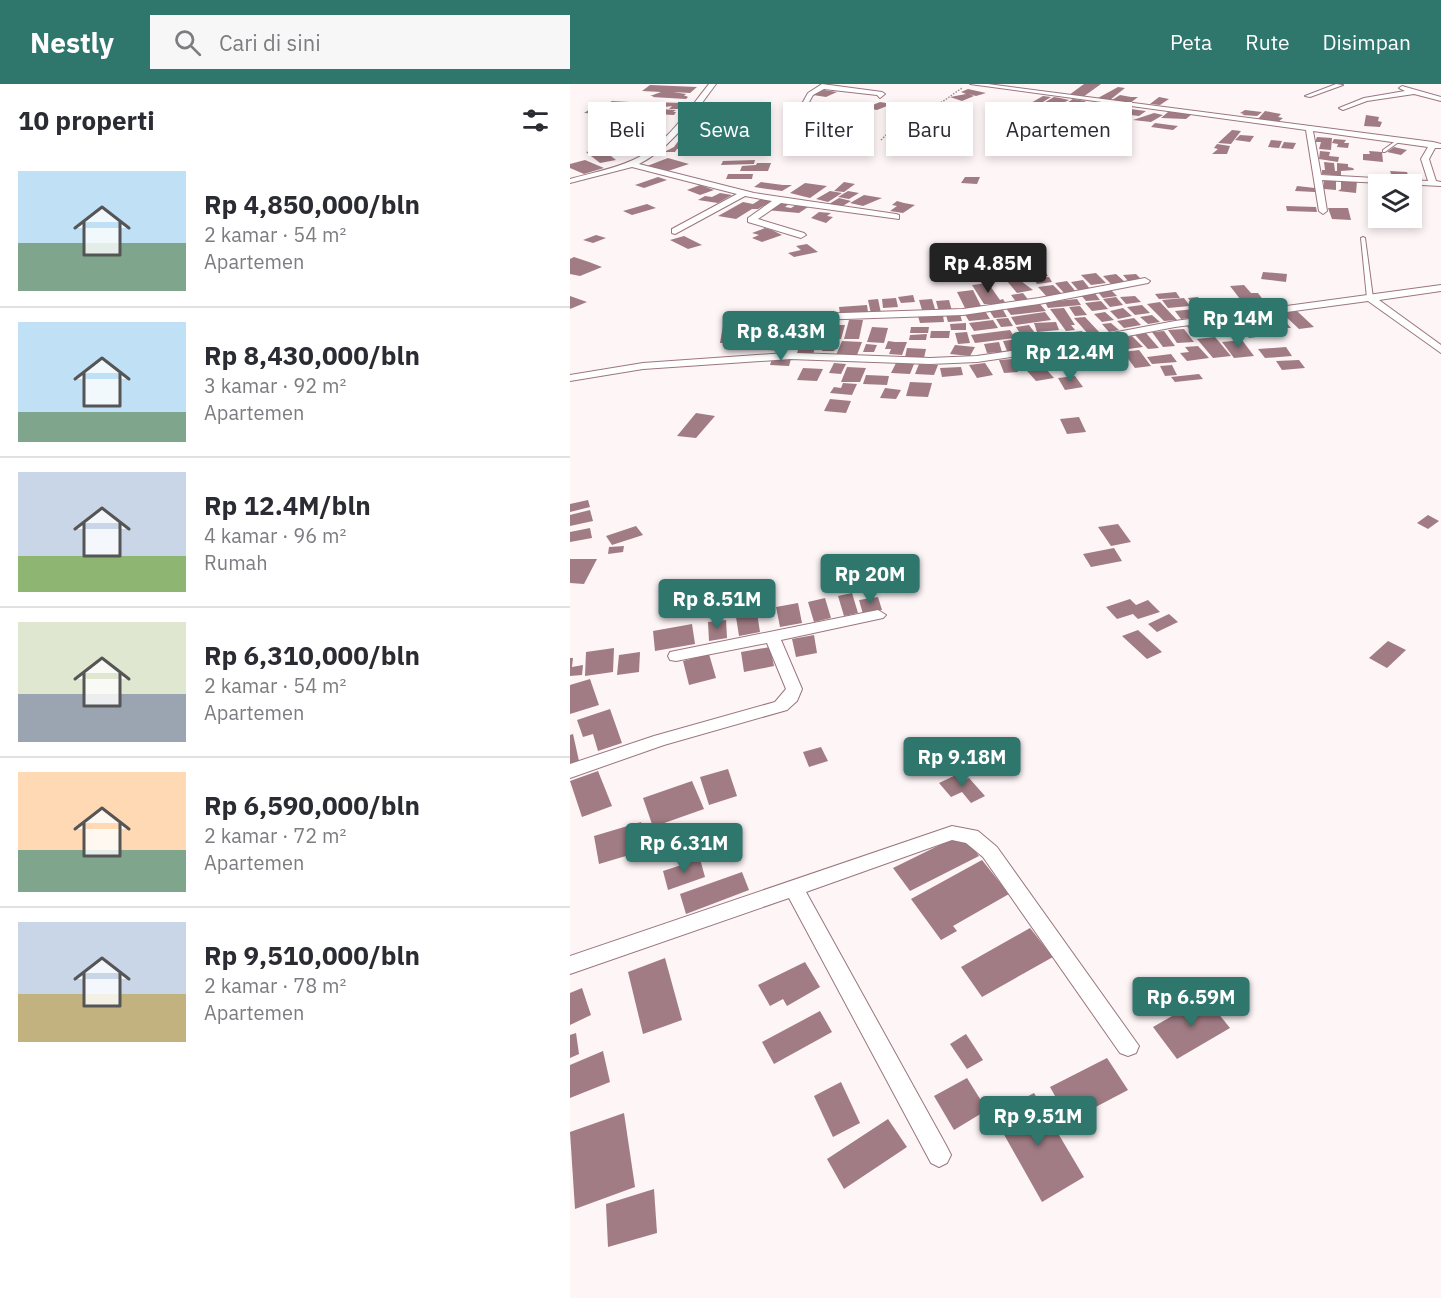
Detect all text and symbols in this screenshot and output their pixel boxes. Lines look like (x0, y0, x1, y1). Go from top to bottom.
search box (150, 15, 570, 69)
text: Nestly (30, 24, 114, 61)
icon: search (171, 26, 204, 59)
text: Cari di sini (219, 28, 321, 57)
text: Peta (1170, 28, 1212, 56)
text: Rute (1245, 28, 1290, 56)
text: Disimpan (1323, 28, 1411, 56)
chip: Beli (588, 102, 666, 156)
chip: Sewa (678, 102, 771, 156)
chip: Filter (783, 102, 874, 156)
chip: Baru (886, 102, 973, 156)
chip: Apartemen (985, 102, 1132, 156)
text: 10 properti (18, 103, 155, 137)
icon: filters (519, 104, 552, 137)
map controls (1368, 174, 1422, 228)
button: layers (1368, 174, 1422, 228)
text: Rp 4,850,000/bln (204, 187, 420, 221)
icon: home (66, 195, 138, 267)
text: 2 kamar · 54 m² (204, 221, 346, 248)
pin: Rp 4.85M (926, 243, 1050, 294)
text: Apartemen (204, 248, 304, 275)
text: Rp 4.85M (944, 249, 1032, 276)
pin: Rp 14M (1189, 298, 1287, 349)
text: Rp 14M (1203, 304, 1273, 331)
pin: Rp 8.43M (719, 311, 843, 362)
text: Rp 8.43M (737, 317, 825, 344)
pin: Rp 12.4M (1008, 332, 1132, 383)
text: Rp 8,430,000/bln (204, 338, 420, 372)
text: Rp 12.4M (1026, 338, 1114, 365)
icon: home (66, 346, 138, 418)
text: 3 kamar · 92 m² (204, 372, 346, 399)
text: Apartemen (204, 399, 304, 426)
text: Rp 12.4M/bln (204, 488, 371, 522)
icon: home (66, 496, 138, 568)
text: 4 kamar · 96 m² (204, 522, 346, 549)
text: Rumah (204, 549, 268, 576)
pin: Rp 20M (821, 554, 919, 605)
text: Rp 20M (835, 560, 905, 587)
pin: Rp 8.51M (655, 579, 779, 630)
text: Rp 8.51M (673, 585, 761, 612)
text: Rp 6,310,000/bln (204, 638, 420, 672)
icon: home (66, 646, 138, 718)
text: 2 kamar · 54 m² (204, 672, 346, 699)
text: Apartemen (204, 699, 304, 726)
pin: Rp 9.18M (900, 737, 1024, 788)
text: Rp 9.18M (918, 743, 1006, 770)
text: Rp 6,590,000/bln (204, 788, 420, 822)
icon: home (66, 796, 138, 868)
text: 2 kamar · 72 m² (204, 822, 346, 849)
pin: Rp 6.31M (622, 823, 746, 874)
text: Rp 6.31M (640, 829, 728, 856)
text: Apartemen (204, 849, 304, 876)
text: Rp 9,510,000/bln (204, 938, 420, 972)
icon: home (66, 946, 138, 1018)
text: 2 kamar · 78 m² (204, 972, 346, 999)
pin: Rp 6.59M (1129, 977, 1253, 1028)
text: Rp 6.59M (1147, 983, 1235, 1010)
text: Apartemen (204, 999, 304, 1026)
pin: Rp 9.51M (976, 1096, 1100, 1147)
text: Rp 9.51M (994, 1102, 1082, 1129)

